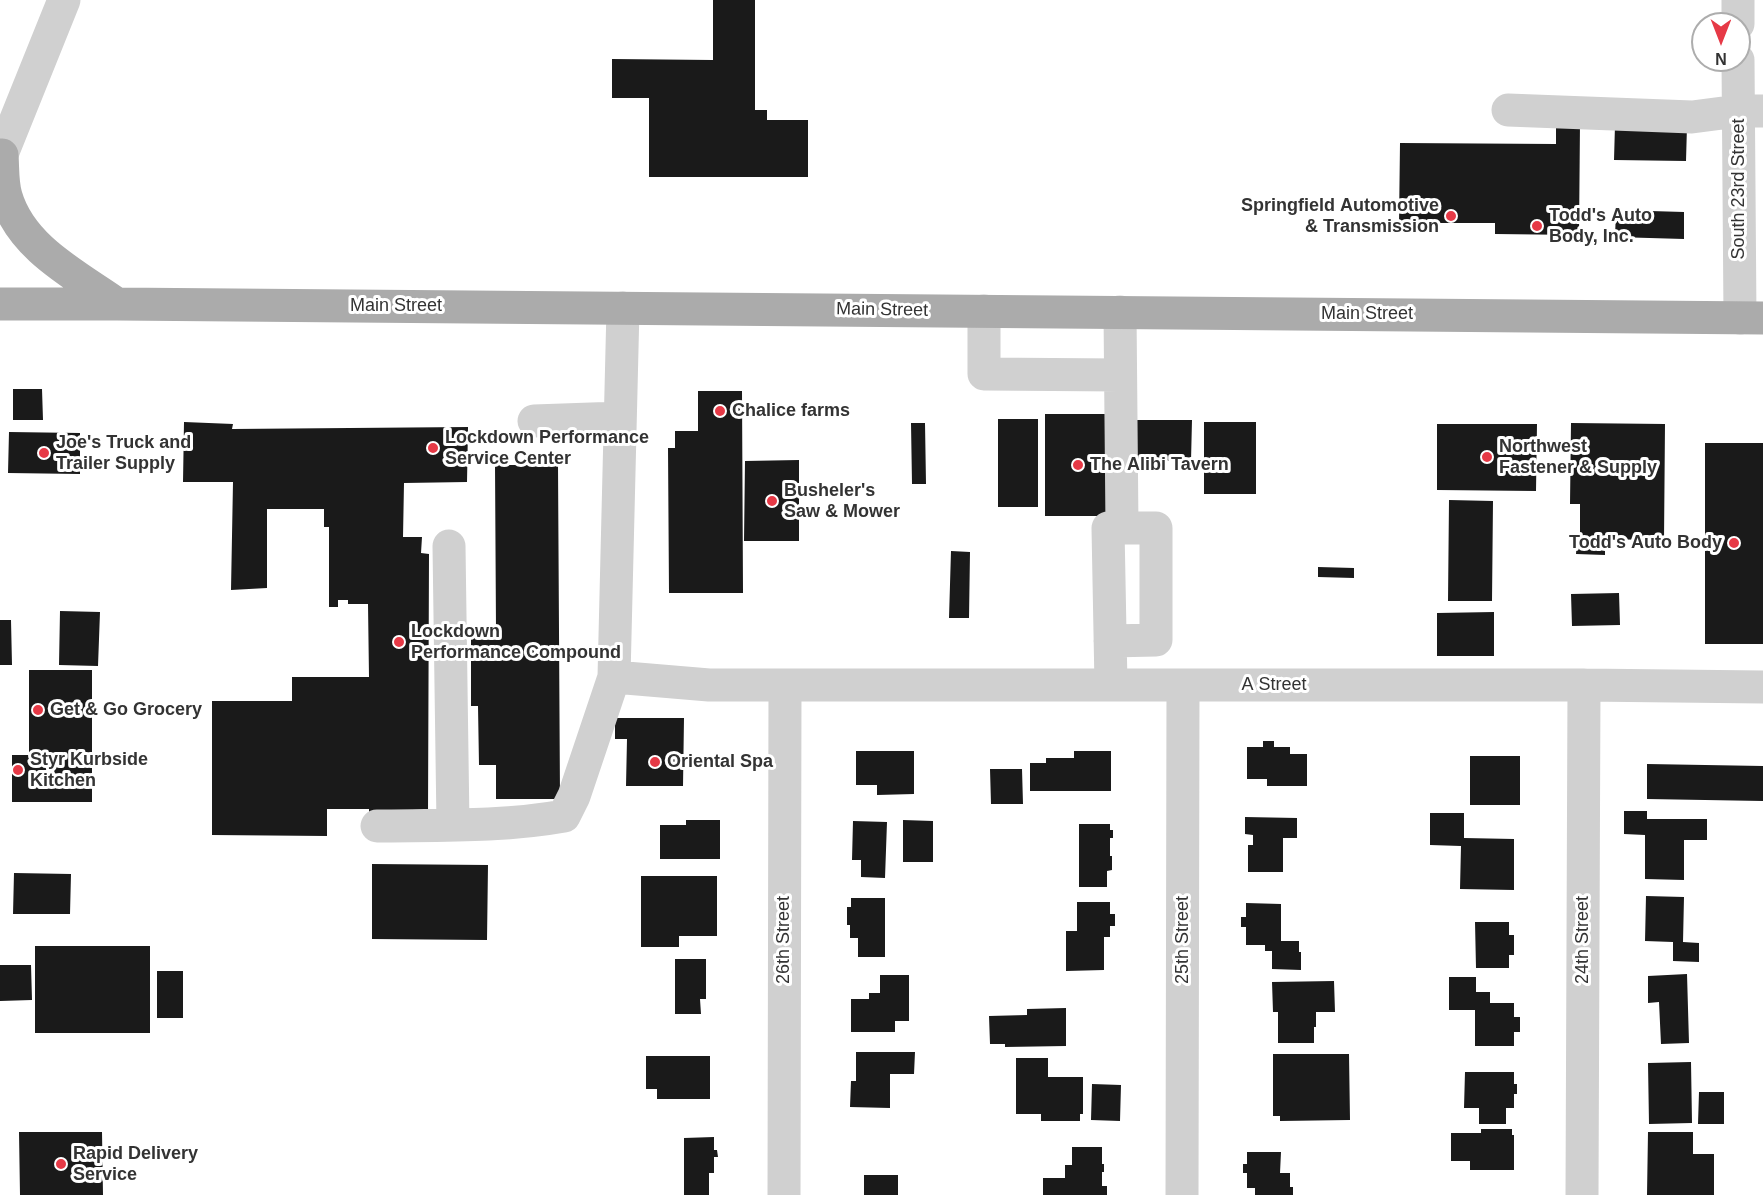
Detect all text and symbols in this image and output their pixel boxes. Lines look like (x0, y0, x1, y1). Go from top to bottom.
north arrow (1691, 12, 1751, 72)
text: N (1715, 50, 1727, 67)
street label: South 23rd Street (1728, 118, 1750, 260)
place label: Springfield Automotive & Transmission (1241, 195, 1439, 238)
place label: Todd's Auto Body, Inc. (1549, 205, 1652, 248)
marker: Springfield Automotive & Transmission (1444, 209, 1458, 223)
marker: Todd's Auto Body, Inc. (1530, 219, 1544, 233)
street label: Main Street (350, 295, 442, 317)
street label: Main Street (836, 298, 928, 322)
street label: Main Street (1321, 303, 1413, 325)
place label: Chalice farms (732, 400, 850, 422)
marker: Chalice farms (713, 404, 727, 418)
place label: Lockdown Performance Service Center (445, 427, 649, 470)
place label: Joe's Truck and Trailer Supply (56, 432, 191, 474)
place label: Northwest Fastener & Supply (1499, 436, 1657, 478)
marker: Lockdown Performance Service Center (426, 441, 440, 455)
marker: Joe's Truck and Trailer Supply (37, 446, 51, 460)
marker: Northwest Fastener & Supply (1480, 450, 1494, 464)
place label: The Alibi Tavern (1090, 454, 1229, 476)
marker: The Alibi Tavern (1071, 458, 1085, 472)
place label: Busheler's Saw & Mower (784, 480, 900, 522)
marker: Busheler's Saw & Mower (765, 494, 779, 508)
place label: Todd's Auto Body (1569, 532, 1722, 554)
marker: Todd's Auto Body (1727, 536, 1741, 550)
place label: Lockdown Performance Compound (411, 621, 621, 664)
marker: Lockdown Performance Compound (392, 635, 406, 649)
street label: A Street (1241, 674, 1307, 696)
place label: Get & Go Grocery (50, 699, 202, 721)
marker: Get & Go Grocery (31, 703, 45, 717)
place label: Styr Kurbside Kitchen (30, 749, 148, 792)
place label: Oriental Spa (667, 751, 773, 773)
marker: Oriental Spa (648, 755, 662, 769)
marker: Styr Kurbside Kitchen (11, 763, 25, 777)
street label: 26th Street (773, 896, 795, 984)
street label: 25th Street (1172, 896, 1194, 984)
street label: 24th Street (1572, 896, 1594, 984)
place label: Rapid Delivery Service (73, 1143, 198, 1186)
marker: Rapid Delivery Service (54, 1157, 68, 1171)

